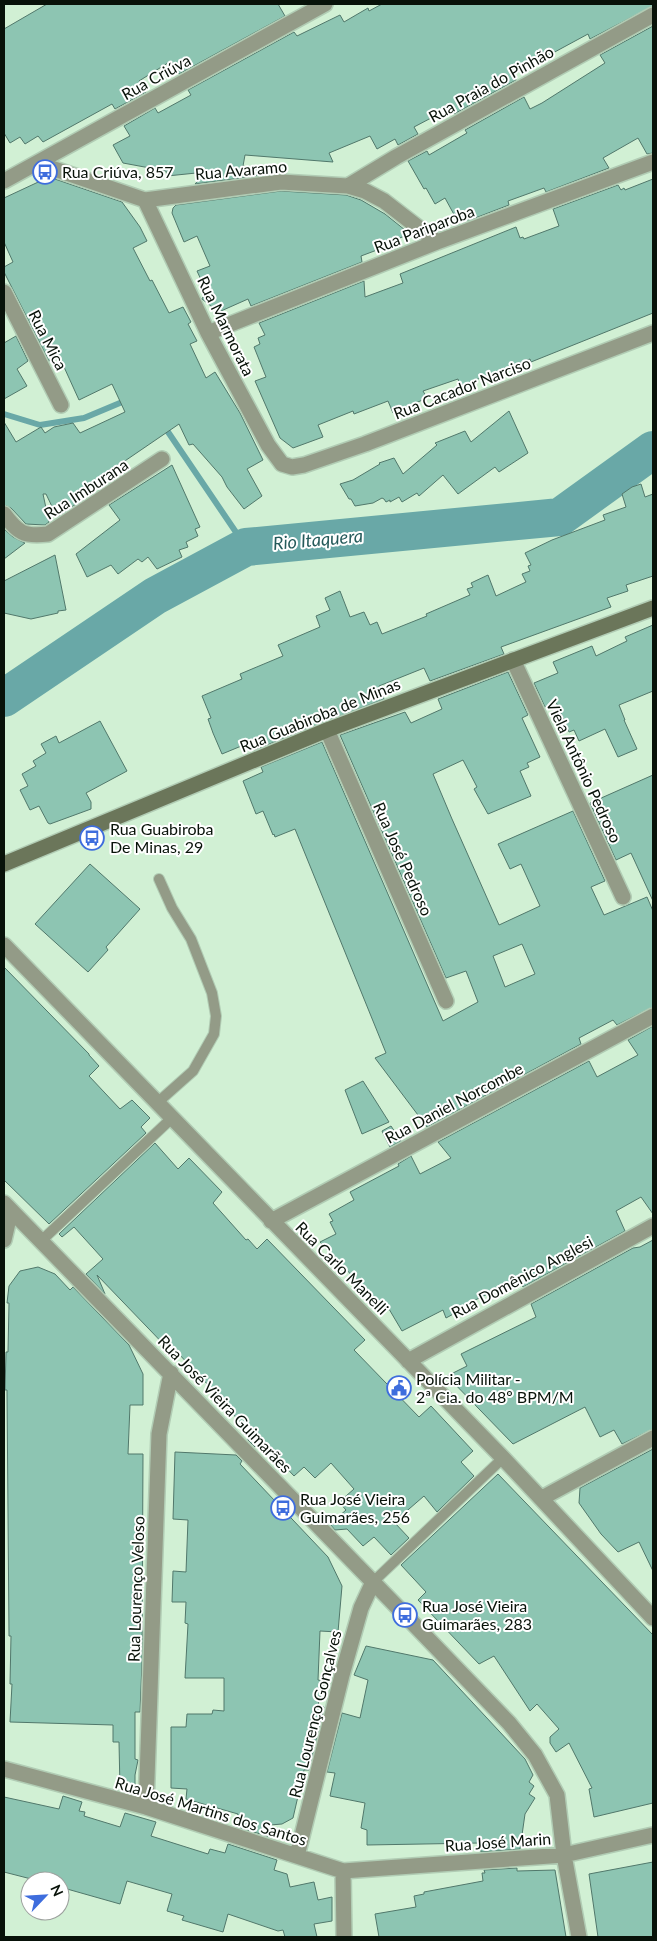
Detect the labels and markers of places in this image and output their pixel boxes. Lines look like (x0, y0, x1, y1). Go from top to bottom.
bus stop icon: Rua Criúva, 857 (32, 159, 58, 185)
place label: Rua Criúva, 857 (62, 162, 174, 181)
place label: Rua Guabiroba De Minas, 29 (110, 819, 213, 856)
bus stop icon: Rua Guabiroba De Minas, 29 (79, 825, 105, 851)
place label: Polícia Militar - 2ª Cia. do 48º BPM/M (416, 1369, 574, 1406)
public building icon: Polícia Militar - 2ª Cia. do 48º BPM/M (386, 1375, 412, 1401)
place label: Rua José Vieira Guimarães, 256 (300, 1489, 410, 1526)
bus stop icon: Rua José Vieira Guimarães, 256 (270, 1495, 296, 1521)
place label: Rua José Vieira Guimarães, 283 (422, 1596, 532, 1633)
bus stop icon: Rua José Vieira Guimarães, 283 (392, 1602, 418, 1628)

